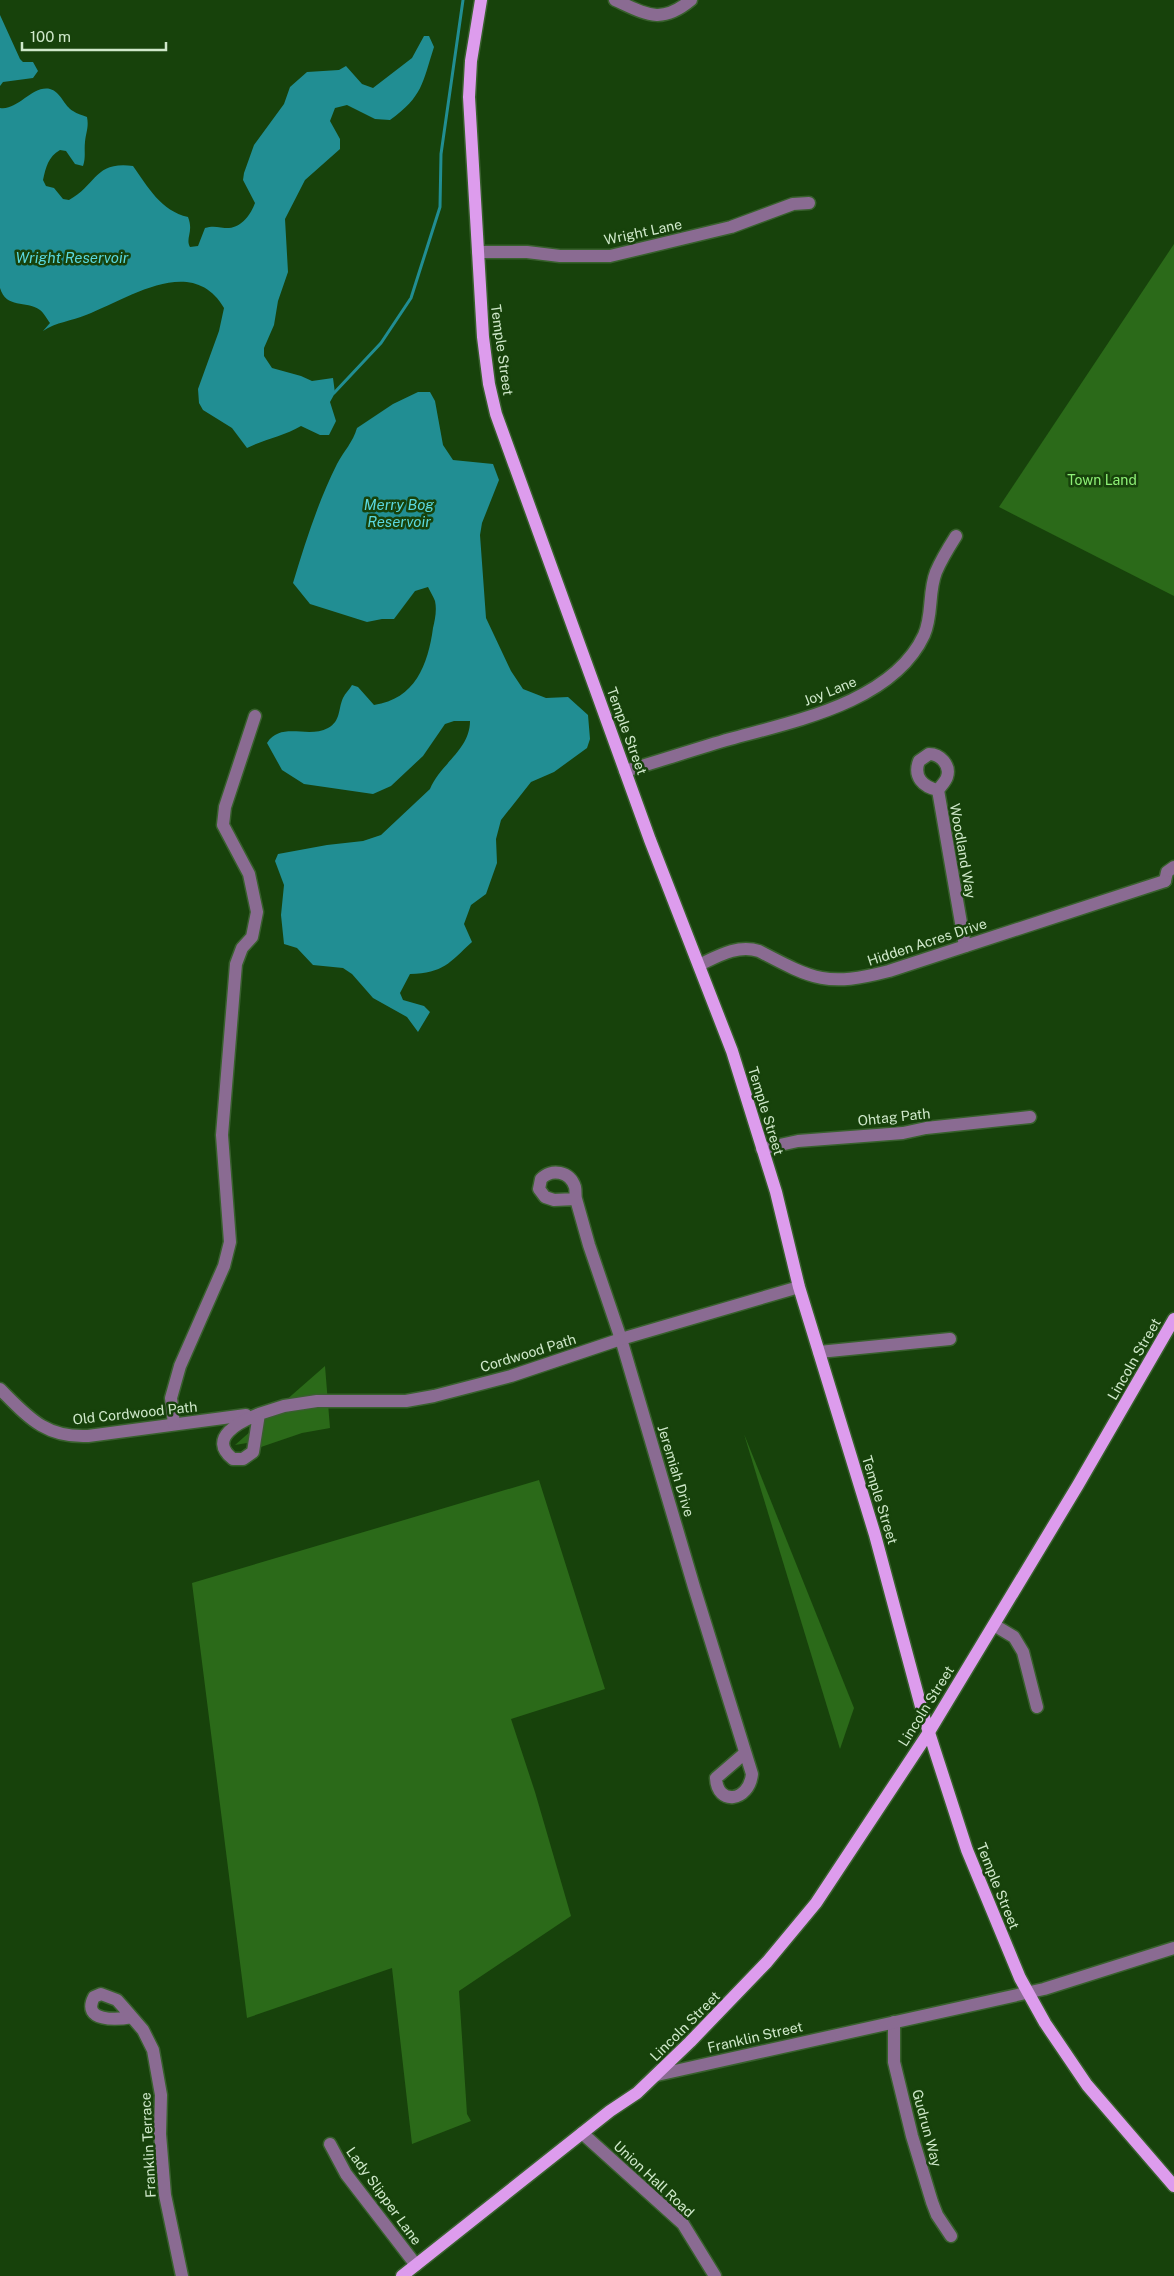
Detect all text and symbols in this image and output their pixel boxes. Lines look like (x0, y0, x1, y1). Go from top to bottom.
scale bar (22, 20, 166, 52)
text: 100 m (30, 28, 71, 45)
street label: Wright Lane (603, 216, 683, 248)
water label: Wright Reservoir (16, 249, 129, 266)
street label: Temple Street (488, 303, 516, 397)
park label: Town Land (1067, 472, 1137, 488)
water label: Merry Bog Reservoir (364, 496, 434, 530)
street label: Joy Lane (801, 673, 859, 709)
street label: Temple Street (604, 685, 650, 777)
street label: Woodland Way (947, 802, 979, 900)
street label: Hidden Acres Drive (865, 915, 989, 969)
street label: Temple Street (745, 1065, 787, 1157)
street label: Ohtag Path (857, 1105, 931, 1129)
street label: Lincoln Street (1104, 1315, 1164, 1403)
street label: Cordwood Path (478, 1331, 578, 1375)
street label: Old Cordwood Path (72, 1399, 198, 1427)
street label: Jeremiah Drive (654, 1423, 698, 1519)
street label: Temple Street (859, 1454, 901, 1546)
street label: Lincoln Street (895, 1663, 957, 1749)
street label: Temple Street (973, 1840, 1023, 1932)
street label: Lincoln Street (647, 1988, 723, 2064)
street label: Franklin Street (706, 2018, 804, 2056)
street label: Gudrun Way (909, 2088, 945, 2169)
street label: Franklin Terrace (137, 2092, 159, 2198)
street label: Union Hall Road (611, 2138, 697, 2220)
street label: Lady Slipper Lane (343, 2144, 425, 2248)

